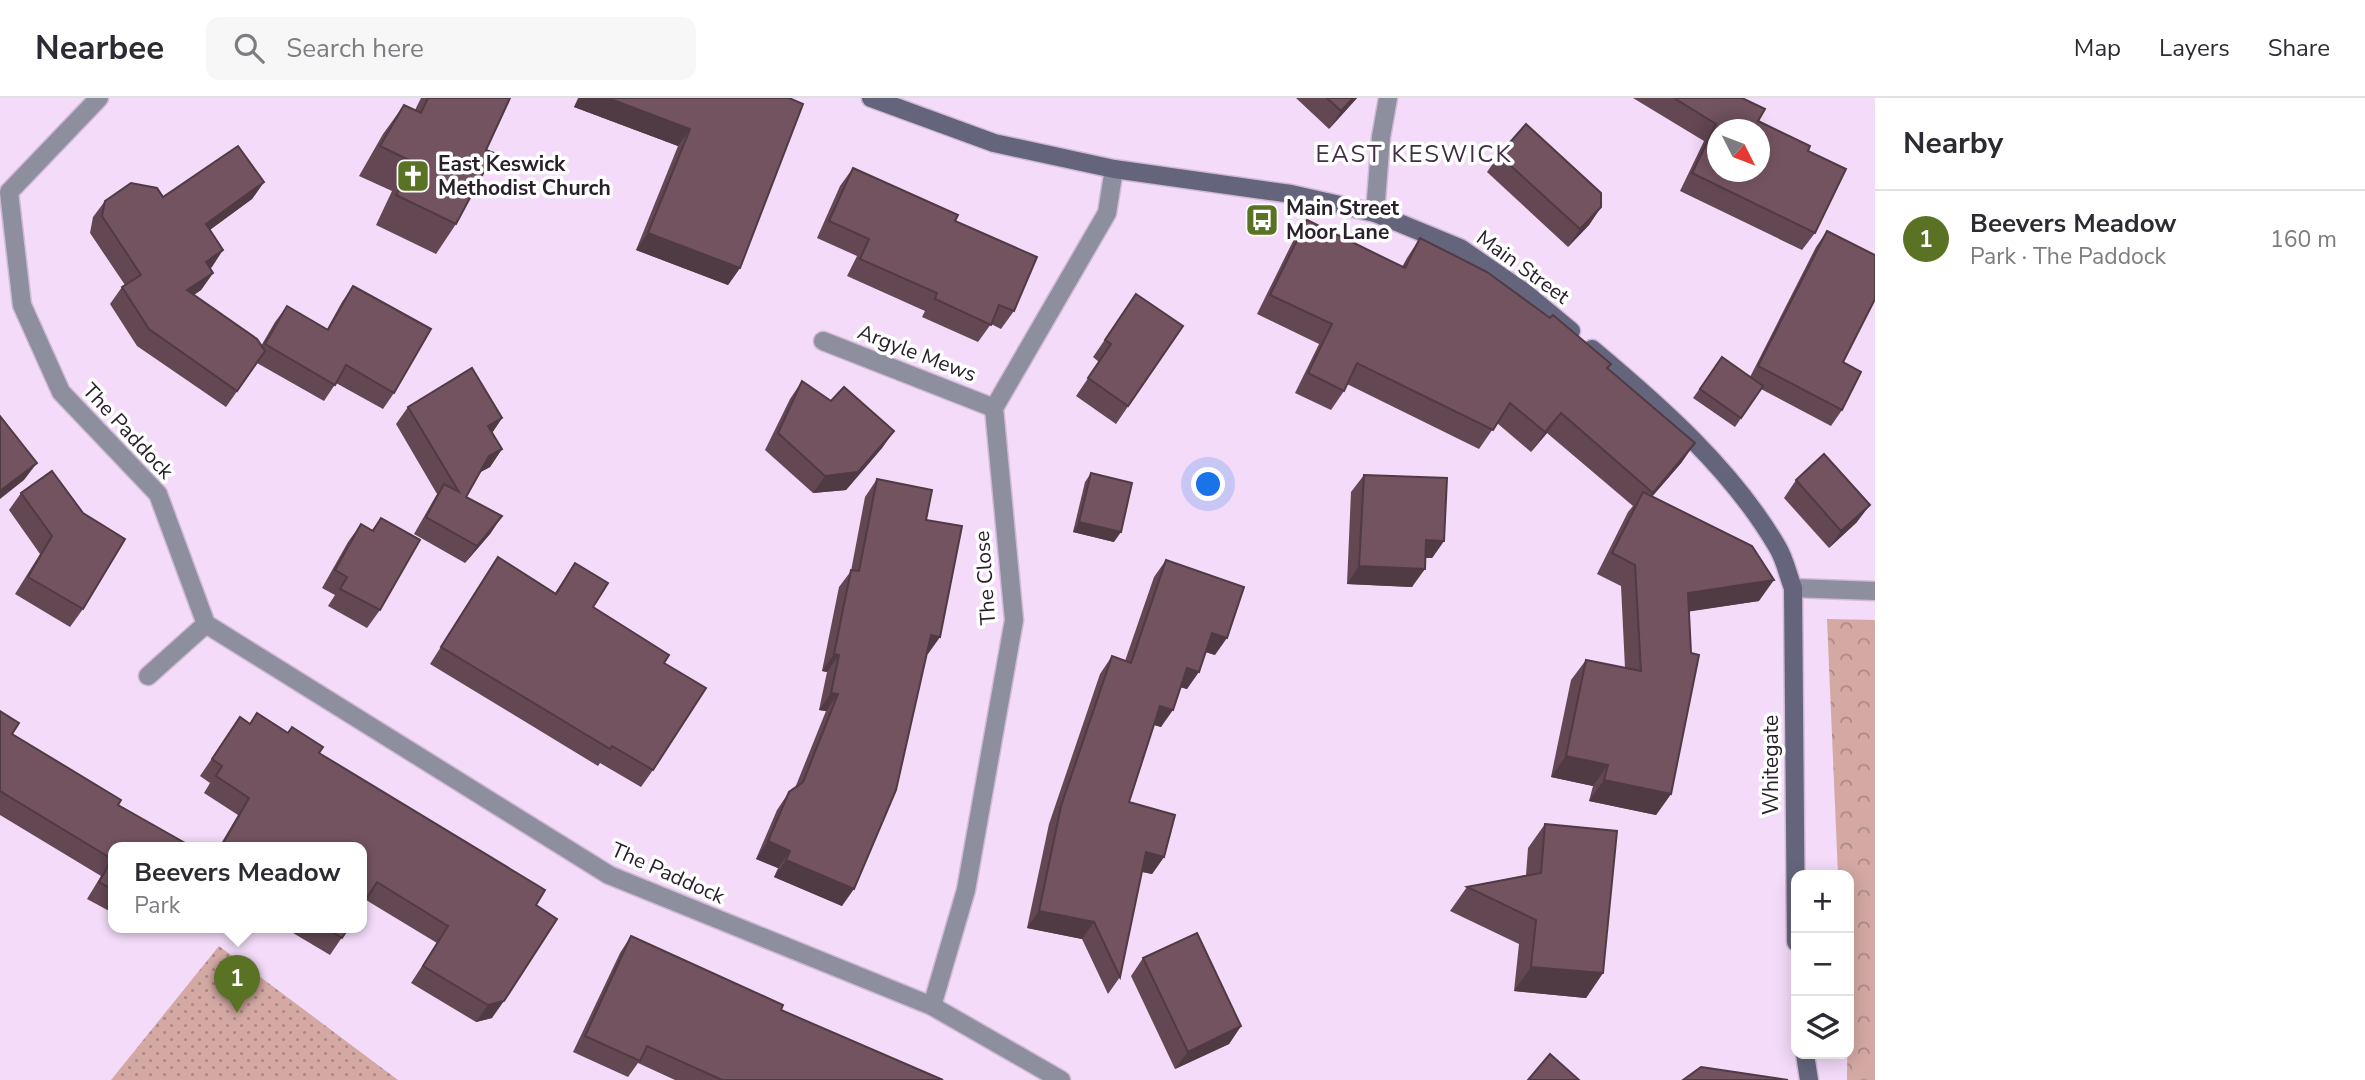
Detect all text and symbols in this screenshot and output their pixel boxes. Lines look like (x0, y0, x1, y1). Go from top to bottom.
search box (206, 17, 696, 80)
text: Nearbee (35, 26, 164, 71)
icon: search (230, 29, 268, 67)
text: Search here (286, 31, 424, 66)
text: Map (2074, 32, 2121, 64)
text: Layers (2159, 32, 2230, 64)
text: Share (2268, 32, 2330, 64)
north arrow (1707, 119, 1770, 182)
text: Nearby (1903, 123, 2003, 164)
district label: EAST KESWICK (1316, 138, 1512, 170)
place label: East Keswick Methodist Church (438, 150, 611, 202)
church icon: East Keswick Methodist Church (394, 157, 432, 195)
place label: Main Street Moor Lane (1286, 194, 1400, 246)
bus stop icon: Main Street Moor Lane (1243, 201, 1281, 239)
text: Beevers Meadow (1970, 206, 2177, 241)
street label: Main Street (1471, 224, 1576, 311)
text: 1 (1919, 224, 1933, 255)
text: 160 m (2270, 224, 2337, 255)
text: Park · The Paddock (1970, 241, 2166, 272)
street label: Argyle Mews (854, 318, 980, 388)
street label: The Paddock (76, 377, 180, 485)
your location (1191, 467, 1225, 501)
street label: The Close (968, 530, 1002, 626)
street label: Whitegate (1757, 715, 1785, 815)
street label: The Paddock (607, 836, 730, 911)
popup (108, 842, 367, 933)
text: Beevers Meadow (134, 855, 341, 890)
map controls (1791, 870, 1854, 1059)
button: + (1791, 870, 1854, 933)
text: Park (134, 890, 180, 921)
button: − (1791, 933, 1854, 996)
pin: 1 (214, 955, 260, 1013)
button: layers (1791, 996, 1854, 1059)

